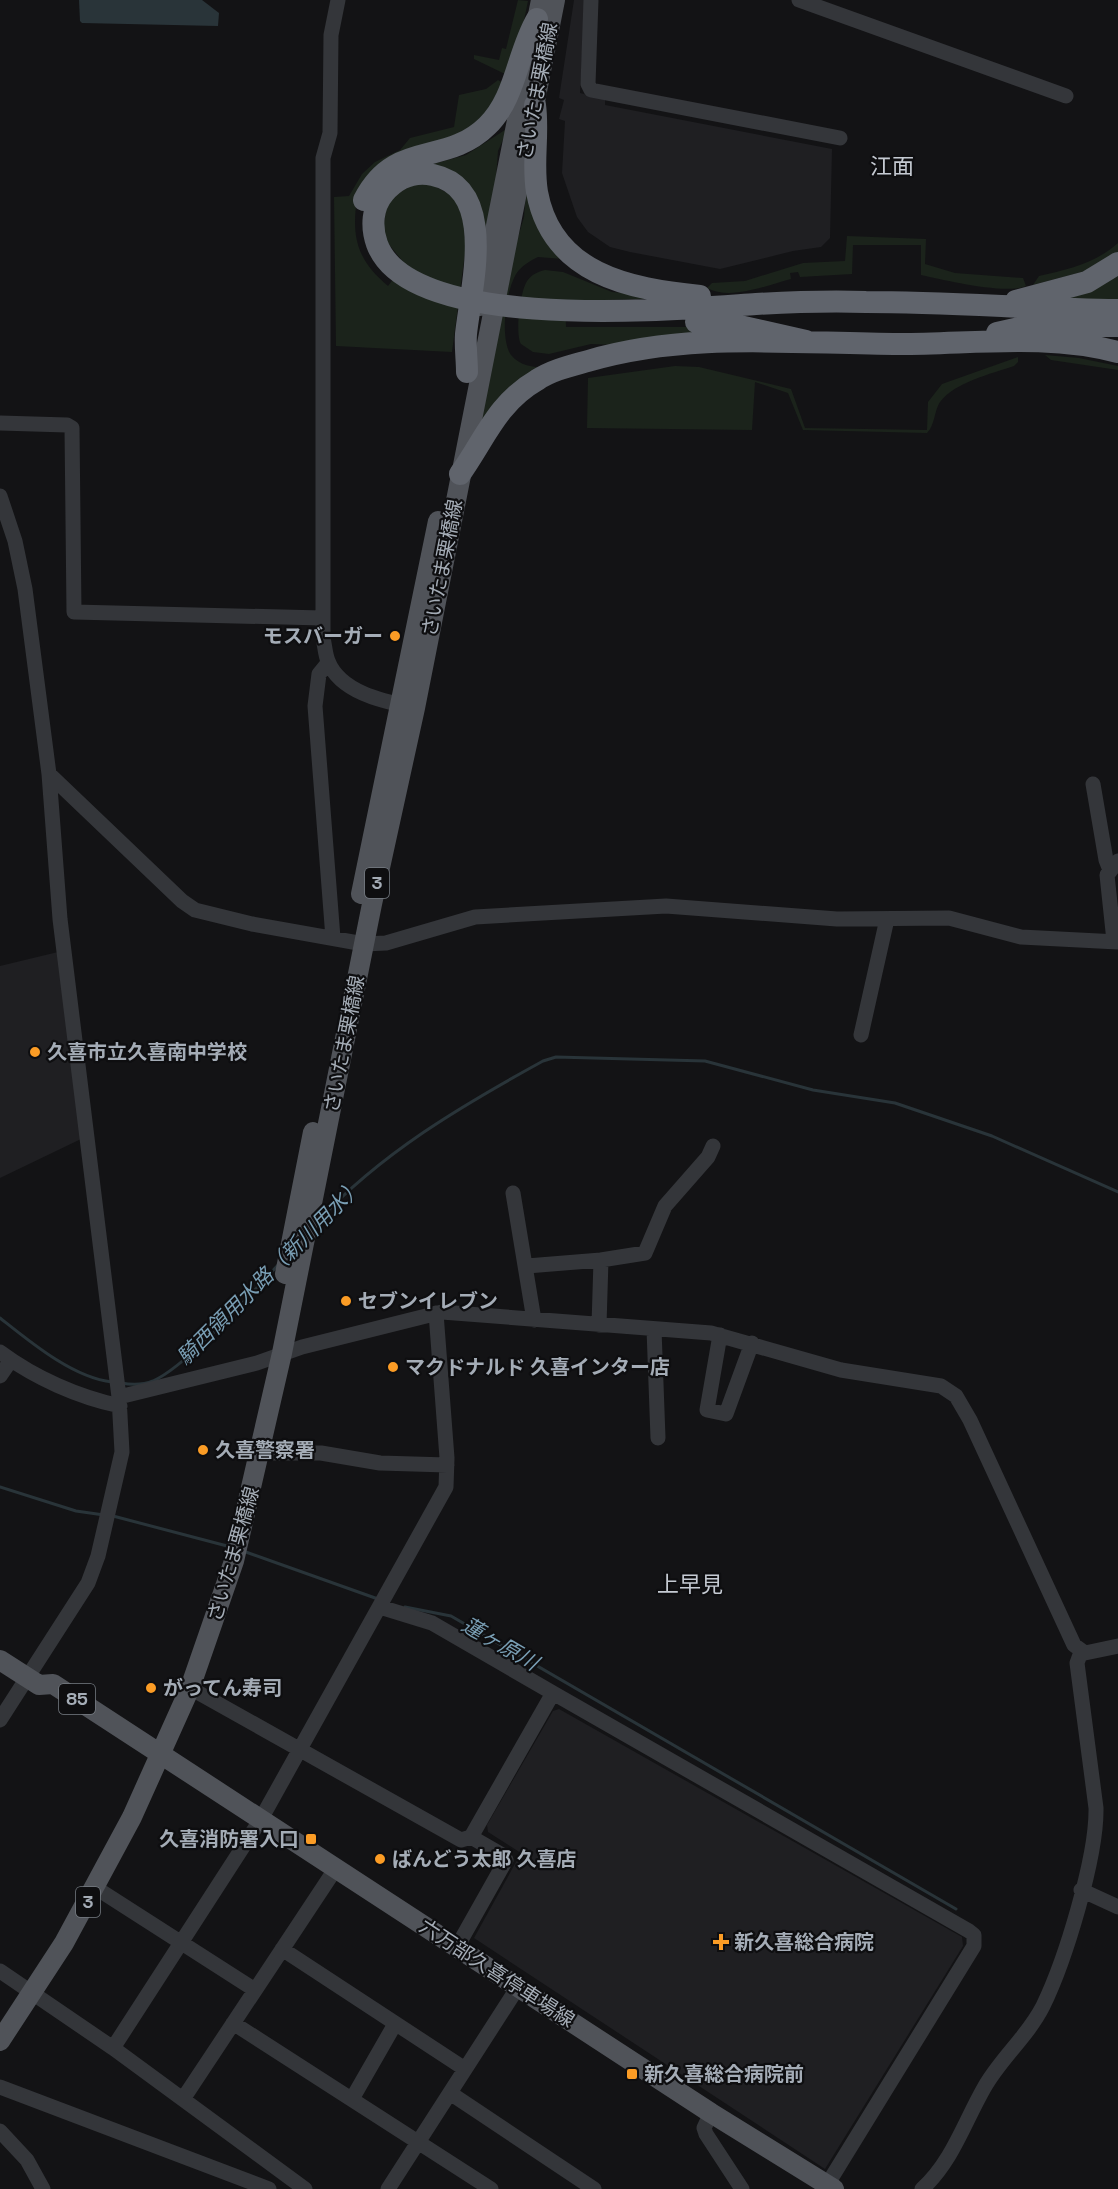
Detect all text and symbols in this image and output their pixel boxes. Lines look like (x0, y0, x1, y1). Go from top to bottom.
street label: さいたま栗橋線 (511, 20, 563, 162)
district label: 江面 (870, 152, 914, 180)
street label: さいたま栗橋線 (416, 497, 468, 639)
place label: モスバーガー (263, 623, 383, 649)
marker: モスバーガー (388, 629, 402, 643)
road number: 3 (365, 868, 389, 898)
street label: さいたま栗橋線 (318, 973, 370, 1115)
place label: 久喜市立久喜南中学校 (47, 1039, 247, 1065)
marker: 久喜市立久喜南中学校 (28, 1045, 42, 1059)
water label: 騎西領用水路（新川用水） (171, 1173, 368, 1370)
place label: セブンイレブン (358, 1288, 498, 1314)
marker: セブンイレブン (339, 1294, 353, 1308)
place label: マクドナルド 久喜インター店 (405, 1354, 670, 1380)
marker: マクドナルド 久喜インター店 (386, 1360, 400, 1374)
place label: 久喜警察署 (215, 1437, 315, 1463)
marker: 久喜警察署 (196, 1443, 210, 1457)
street label: さいたま栗橋線 (201, 1483, 265, 1625)
district label: 上早見 (657, 1570, 723, 1598)
water label: 蓮ヶ原川 (457, 1611, 545, 1677)
place label: がってん寿司 (163, 1675, 282, 1701)
marker: がってん寿司 (144, 1681, 158, 1695)
road number: 85 (59, 1684, 95, 1714)
place label: 久喜消防署入口 (159, 1826, 299, 1852)
marker: 久喜消防署入口 (304, 1832, 318, 1846)
place label: ばんどう太郎 久喜店 (392, 1846, 576, 1872)
marker: ばんどう太郎 久喜店 (373, 1852, 387, 1866)
road number: 3 (76, 1887, 100, 1917)
street label: 六万部久喜停車場線 (414, 1913, 580, 2033)
place label: 新久喜総合病院 (734, 1929, 874, 1955)
marker: 新久喜総合病院 (712, 1933, 730, 1951)
place label: 新久喜総合病院前 (644, 2061, 804, 2087)
marker: 新久喜総合病院前 (625, 2067, 639, 2081)

